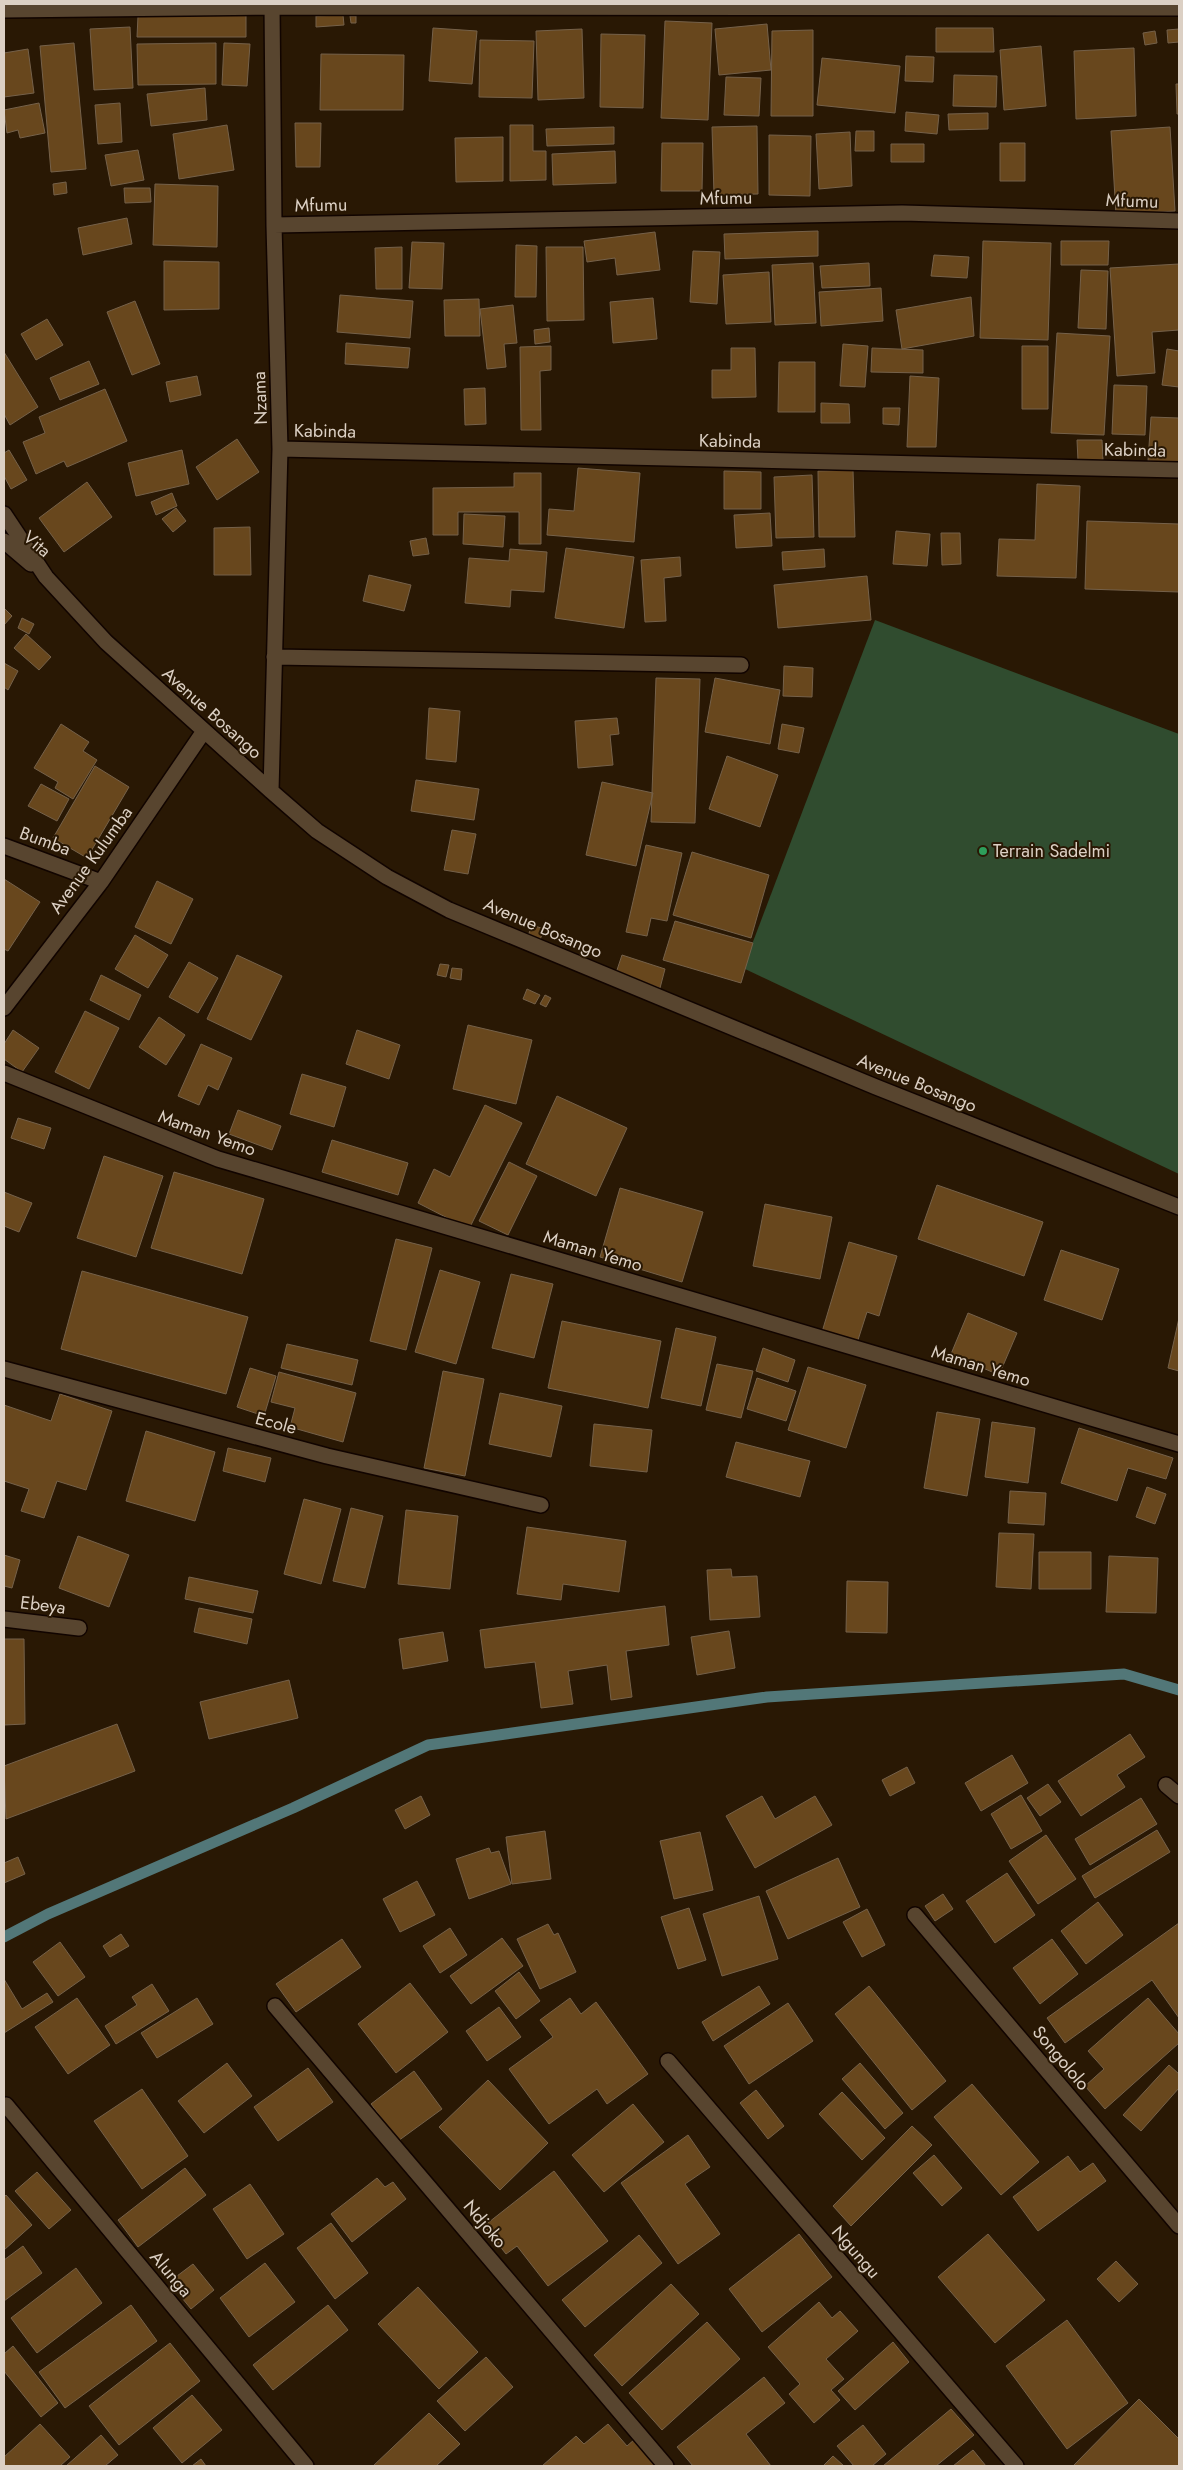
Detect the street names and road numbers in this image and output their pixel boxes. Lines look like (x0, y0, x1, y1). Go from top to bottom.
street label: Mfumu (699, 185, 753, 211)
street label: Mfumu (1105, 187, 1159, 215)
street label: Mfumu (294, 192, 348, 218)
street label: Nzama (246, 371, 274, 425)
street label: Kabinda (294, 417, 356, 445)
street label: Kabinda (699, 427, 761, 455)
street label: Kabinda (1104, 436, 1166, 464)
street label: Vita (17, 525, 57, 563)
street label: Avenue Bosango (156, 661, 268, 765)
street label: Avenue Kulumba (43, 801, 139, 919)
street label: Bumba (16, 820, 74, 862)
street label: Avenue Bosango (480, 891, 607, 965)
street label: Avenue Bosango (853, 1047, 981, 1119)
street label: Maman Yemo (155, 1103, 260, 1163)
street label: Maman Yemo (540, 1224, 646, 1278)
street label: Maman Yemo (928, 1339, 1034, 1393)
street label: Ecole (252, 1405, 300, 1441)
street label: Ebeya (19, 1589, 67, 1621)
street label: Songololo (1026, 2020, 1096, 2096)
street label: Ndjoko (457, 2194, 513, 2254)
street label: Ngungu (826, 2220, 886, 2284)
street label: Alunga (144, 2245, 198, 2303)

